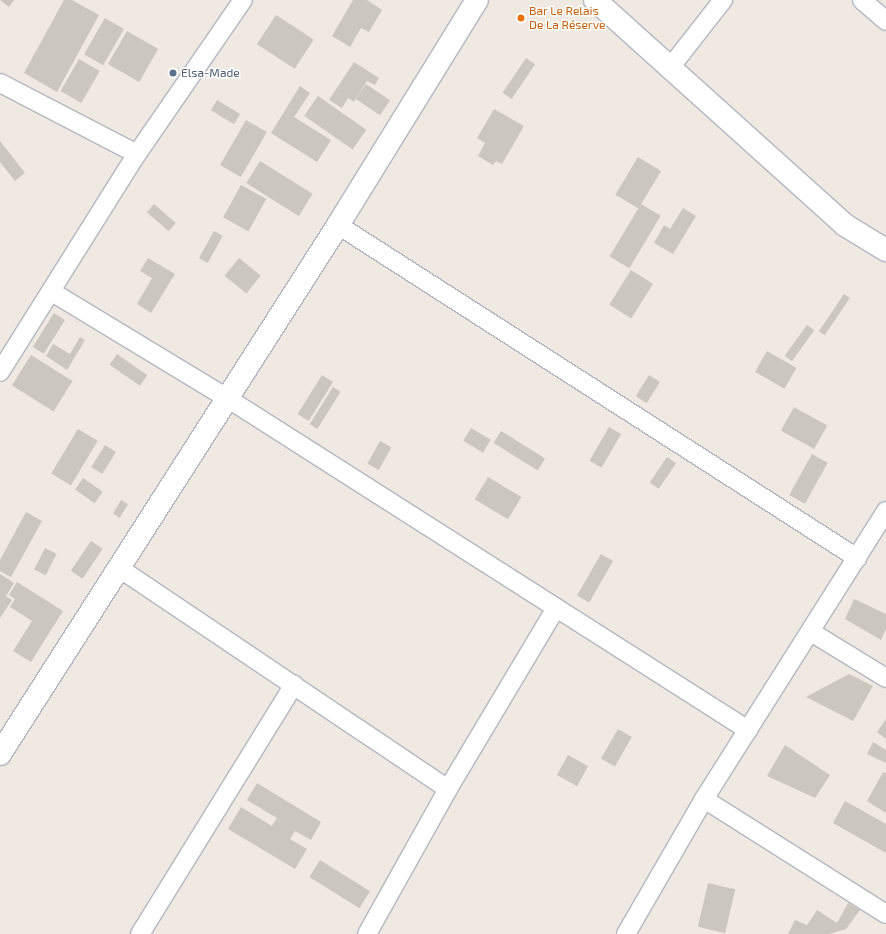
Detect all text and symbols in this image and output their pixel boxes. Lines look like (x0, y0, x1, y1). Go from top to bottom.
place label: Bar Le Relais De La Réserve (529, 4, 605, 32)
marker: Bar Le Relais De La Réserve (516, 13, 526, 23)
place label: Elsa-Made (181, 66, 240, 80)
marker: Elsa-Made (168, 68, 178, 78)

